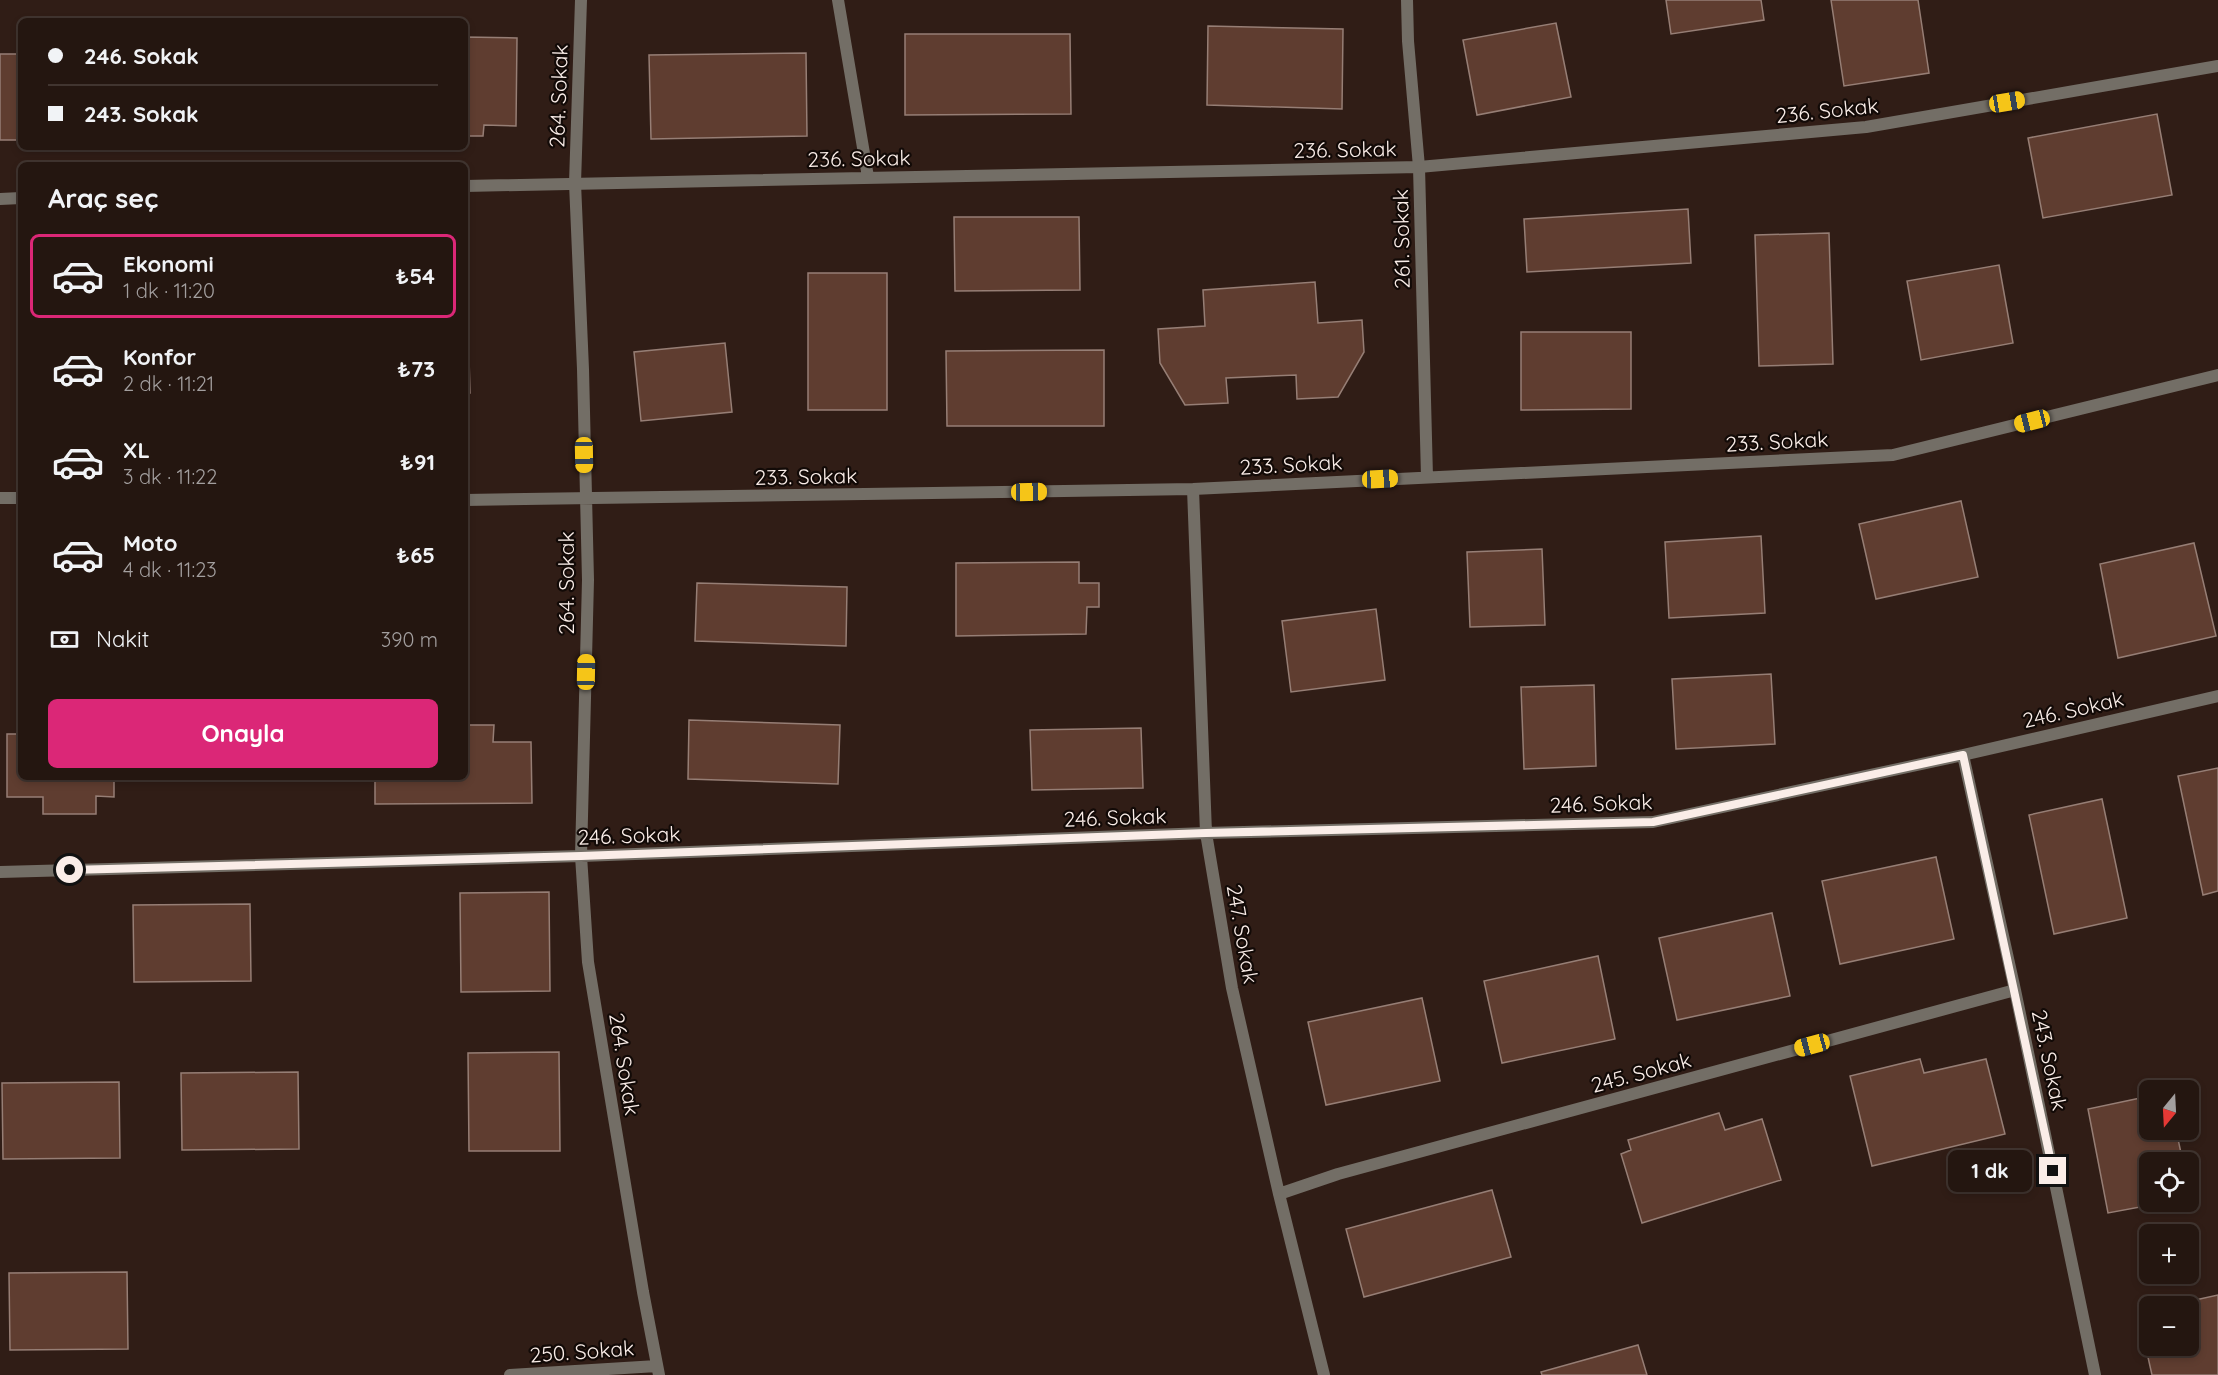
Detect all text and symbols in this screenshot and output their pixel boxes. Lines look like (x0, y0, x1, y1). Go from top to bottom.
text: 246. Sokak (84, 42, 199, 70)
street label: 264. Sokak (543, 44, 573, 148)
car (1988, 90, 2026, 114)
street label: 236. Sokak (1774, 92, 1880, 128)
text: 243. Sokak (84, 100, 199, 128)
street label: 236. Sokak (1293, 135, 1397, 163)
street label: 236. Sokak (807, 144, 911, 172)
text: Araç seç (48, 181, 158, 215)
street label: 261. Sokak (1387, 189, 1415, 289)
icon: car (51, 249, 105, 303)
text: Ekonomi (123, 250, 214, 278)
text: ₺54 (395, 262, 435, 290)
text: 1 dk · 11:20 (123, 278, 215, 303)
icon: car (51, 342, 105, 396)
text: Konfor (123, 343, 196, 371)
text: ₺73 (397, 355, 435, 383)
text: 2 dk · 11:21 (123, 371, 214, 396)
car (2012, 408, 2052, 434)
street label: 233. Sokak (1725, 425, 1829, 457)
icon: car (51, 435, 105, 489)
text: XL (123, 436, 150, 464)
car (575, 437, 593, 473)
text: ₺91 (400, 448, 435, 476)
street label: 233. Sokak (1239, 448, 1343, 480)
street label: 233. Sokak (754, 462, 858, 490)
text: 3 dk · 11:22 (123, 464, 217, 489)
car (1362, 469, 1398, 489)
car (1011, 483, 1047, 501)
icon: car (51, 528, 105, 582)
text: Moto (123, 529, 177, 557)
street label: 264. Sokak (553, 531, 579, 635)
text: ₺65 (396, 541, 435, 569)
text: 4 dk · 11:23 (123, 557, 217, 582)
icon: cash (48, 623, 81, 656)
text: Nakit (96, 625, 149, 653)
text: 390 m (381, 627, 438, 652)
car (577, 654, 595, 690)
street label: 246. Sokak (2020, 685, 2126, 733)
button: Onayla (48, 699, 438, 768)
street label: 246. Sokak (1549, 788, 1653, 818)
street label: 246. Sokak (1063, 802, 1167, 832)
street label: 246. Sokak (577, 820, 681, 850)
route start (56, 856, 83, 883)
street label: 247. Sokak (1221, 882, 1265, 986)
street label: 243. Sokak (2027, 1007, 2073, 1113)
street label: 264. Sokak (604, 1011, 646, 1117)
car (1792, 1032, 1832, 1058)
street label: 245. Sokak (1588, 1046, 1694, 1098)
north arrow (2139, 1080, 2199, 1140)
map controls (2139, 1080, 2199, 1356)
callout: 1 dk (1948, 1150, 2032, 1192)
button: locate (2139, 1152, 2199, 1212)
route end (2039, 1157, 2066, 1184)
text: 1 dk (1971, 1158, 2009, 1183)
button: + (2139, 1224, 2199, 1284)
button: − (2139, 1296, 2199, 1356)
street label: 250. Sokak (529, 1334, 635, 1368)

